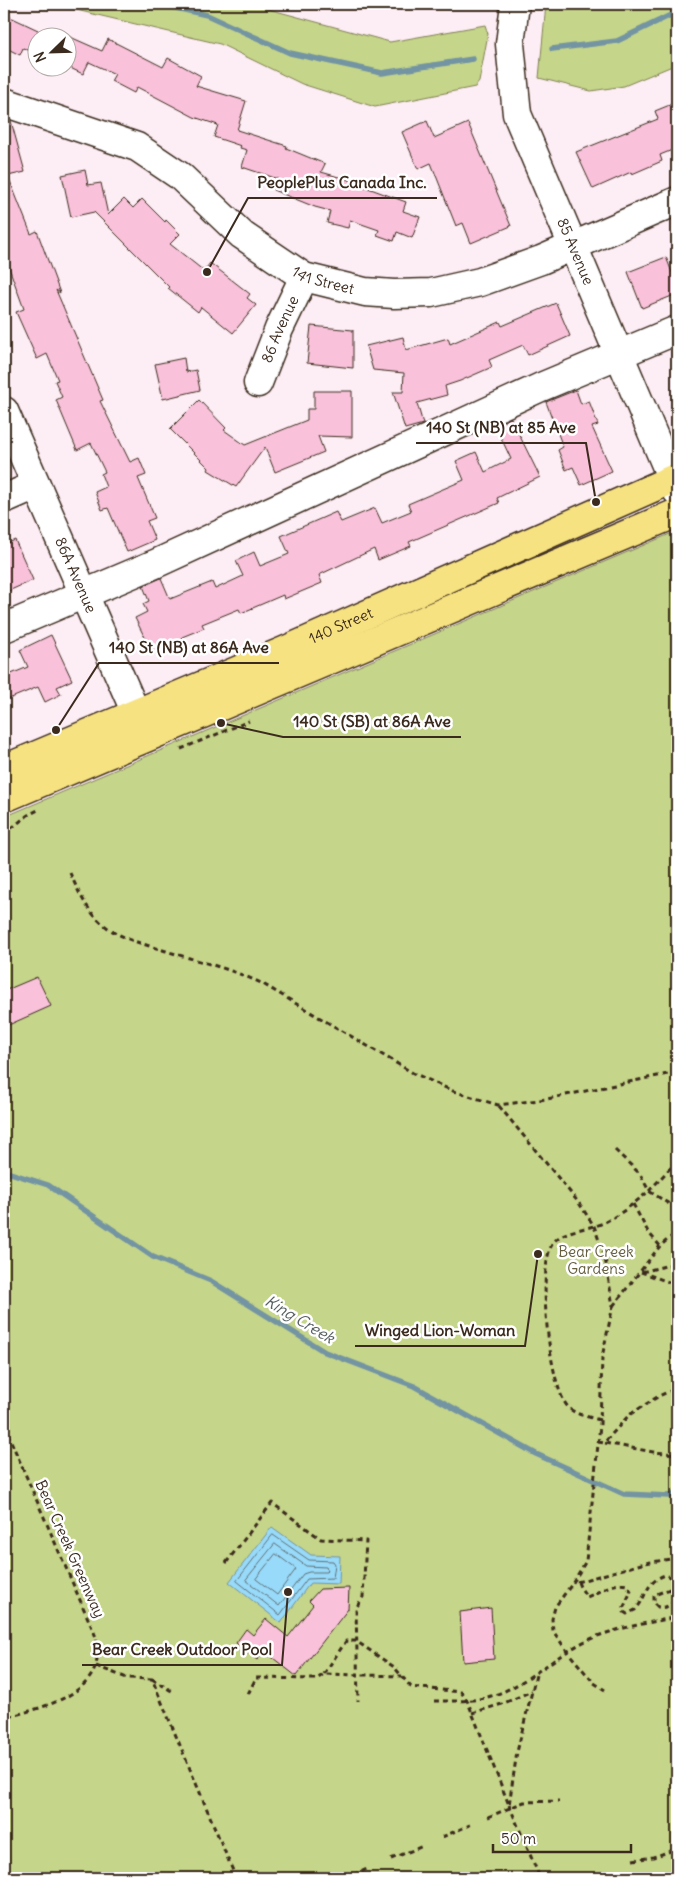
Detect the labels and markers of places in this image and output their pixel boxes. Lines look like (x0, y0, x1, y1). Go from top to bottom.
callout: PeoplePlus Canada Inc. (248, 167, 437, 198)
callout: 140 St (NB) at 85 Ave (416, 412, 586, 443)
callout: 140 St (NB) at 86A Ave (99, 632, 279, 663)
callout: 140 St (SB) at 86A Ave (283, 706, 461, 737)
callout: Winged Lion-Woman (355, 1315, 525, 1346)
callout: Bear Creek Outdoor Pool (82, 1634, 282, 1665)

